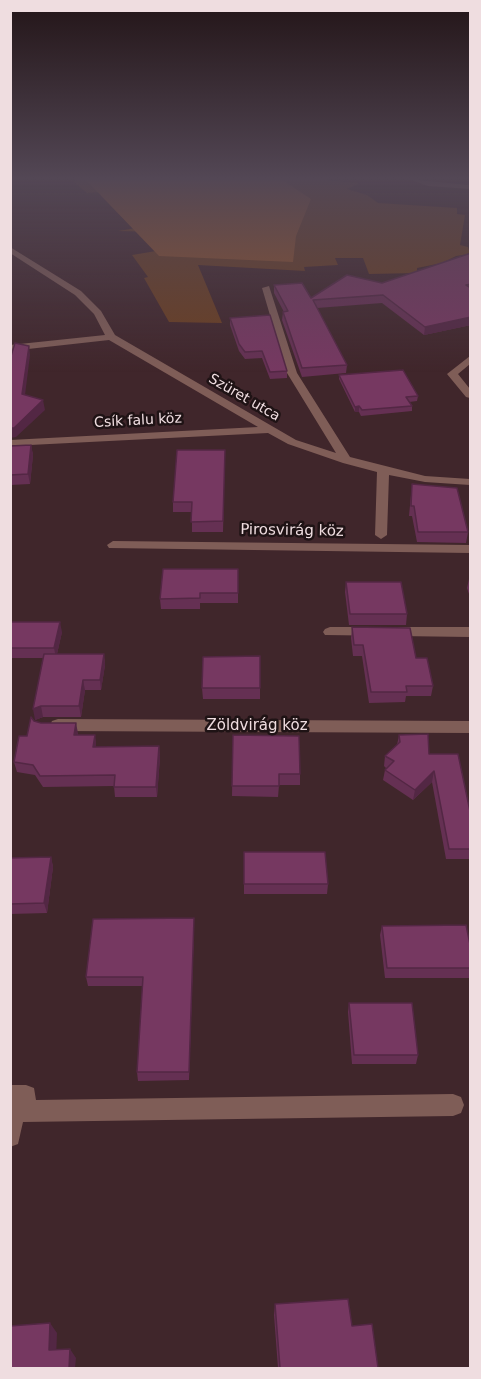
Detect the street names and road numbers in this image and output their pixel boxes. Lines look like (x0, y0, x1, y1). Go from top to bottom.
street label: Szüret utca (205, 371, 283, 425)
street label: Csík falu köz (94, 410, 182, 432)
street label: Pirosvirág köz (240, 521, 344, 541)
street label: Zöldvirág köz (206, 717, 308, 735)

